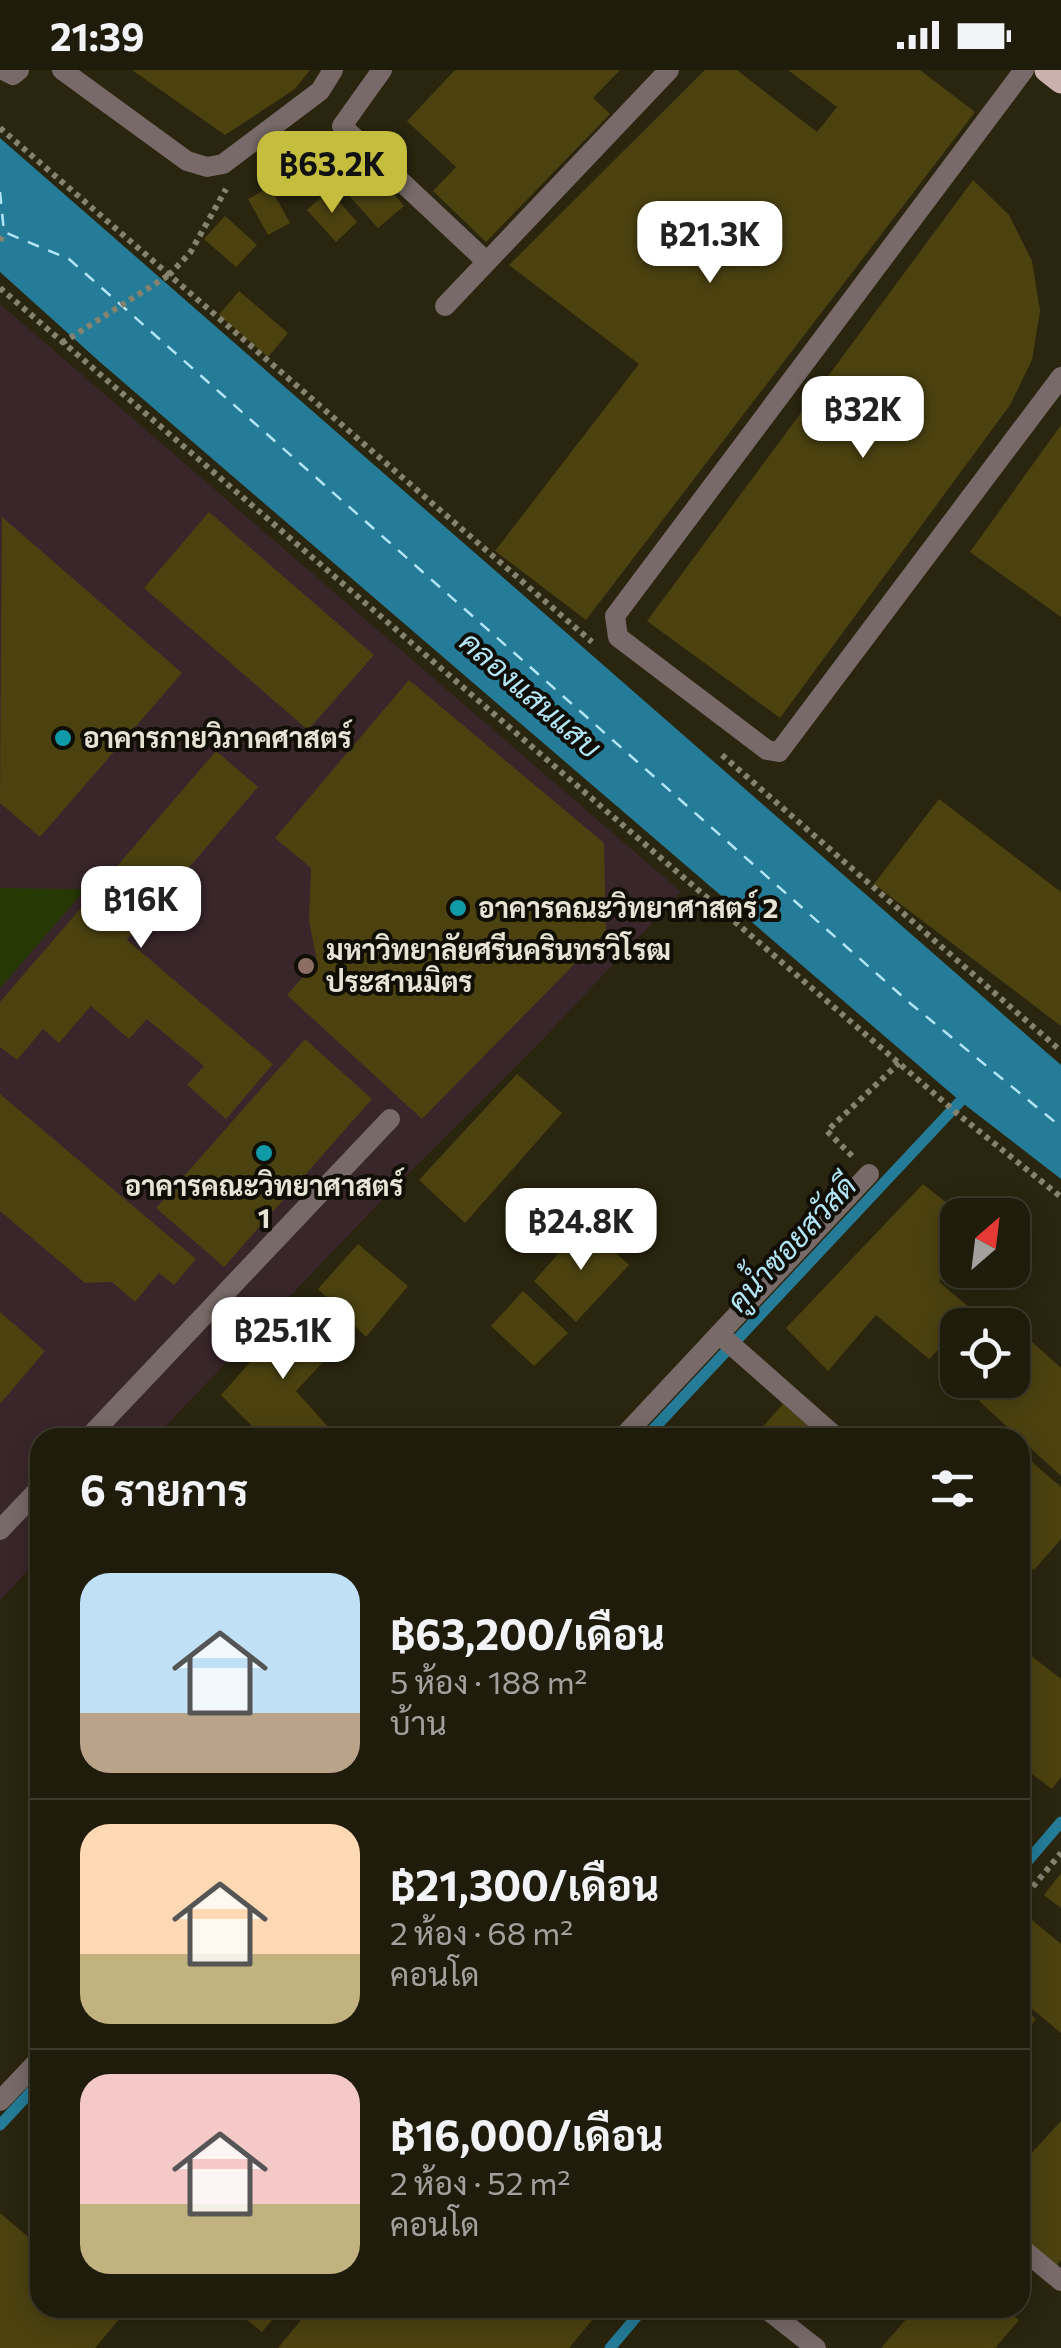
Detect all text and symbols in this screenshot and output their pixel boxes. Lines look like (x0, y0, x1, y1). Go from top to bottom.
text: 21:39 (50, 12, 144, 59)
pin: ฿63.2K (251, 131, 413, 216)
text: ฿63.2K (279, 143, 385, 183)
pin: ฿21.3K (629, 201, 791, 286)
text: ฿21.3K (659, 213, 761, 253)
pin: ฿32K (804, 376, 922, 461)
text: ฿32K (824, 388, 902, 428)
water label: คลองแสนแสบ (454, 622, 610, 764)
place label: อาคารกายวิภาคศาสตร์ (83, 719, 353, 754)
marker: อาคารกายวิภาคศาสตร์ (52, 727, 74, 749)
pin: ฿16K (82, 866, 200, 951)
text: ฿16K (103, 878, 179, 918)
place label: อาคารคณะวิทยาศาสตร์ 2 (478, 889, 778, 924)
marker: อาคารคณะวิทยาศาสตร์ 2 (447, 897, 469, 919)
place label: มหาวิทยาลัยศรีนครินทรวิโรฒ ประสานมิตร (326, 931, 671, 998)
marker: มหาวิทยาลัยศรีนครินทรวิโรฒ ประสานมิตร (295, 955, 317, 977)
marker: อาคารคณะวิทยาศาสตร์ 1 (253, 1142, 275, 1164)
water label: คูน้ำซอยสวัสดี (713, 1161, 867, 1321)
place label: อาคารคณะวิทยาศาสตร์ 1 (124, 1167, 405, 1234)
pin: ฿24.8K (500, 1188, 662, 1273)
north arrow (940, 1198, 1030, 1288)
map controls (940, 1198, 1030, 1398)
text: ฿24.8K (528, 1200, 634, 1240)
pin: ฿25.1K (202, 1297, 364, 1382)
button: locate (940, 1308, 1030, 1398)
text: ฿25.1K (234, 1309, 332, 1349)
icon: filters (925, 1461, 980, 1516)
text: 6 รายการ (80, 1463, 248, 1515)
text: ฿63,200/เดือน (390, 1607, 665, 1659)
icon: home (160, 1613, 280, 1733)
text: 5 ห้อง · 188 m² (390, 1661, 587, 1701)
text: บ้าน (390, 1702, 447, 1742)
text: ฿21,300/เดือน (390, 1858, 659, 1910)
icon: home (160, 1864, 280, 1984)
text: 2 ห้อง · 68 m² (390, 1912, 573, 1952)
text: คอนโด (390, 1953, 480, 1993)
text: ฿16,000/เดือน (390, 2108, 664, 2160)
icon: home (160, 2114, 280, 2234)
text: 2 ห้อง · 52 m² (390, 2162, 570, 2202)
text: คอนโด (390, 2203, 480, 2243)

